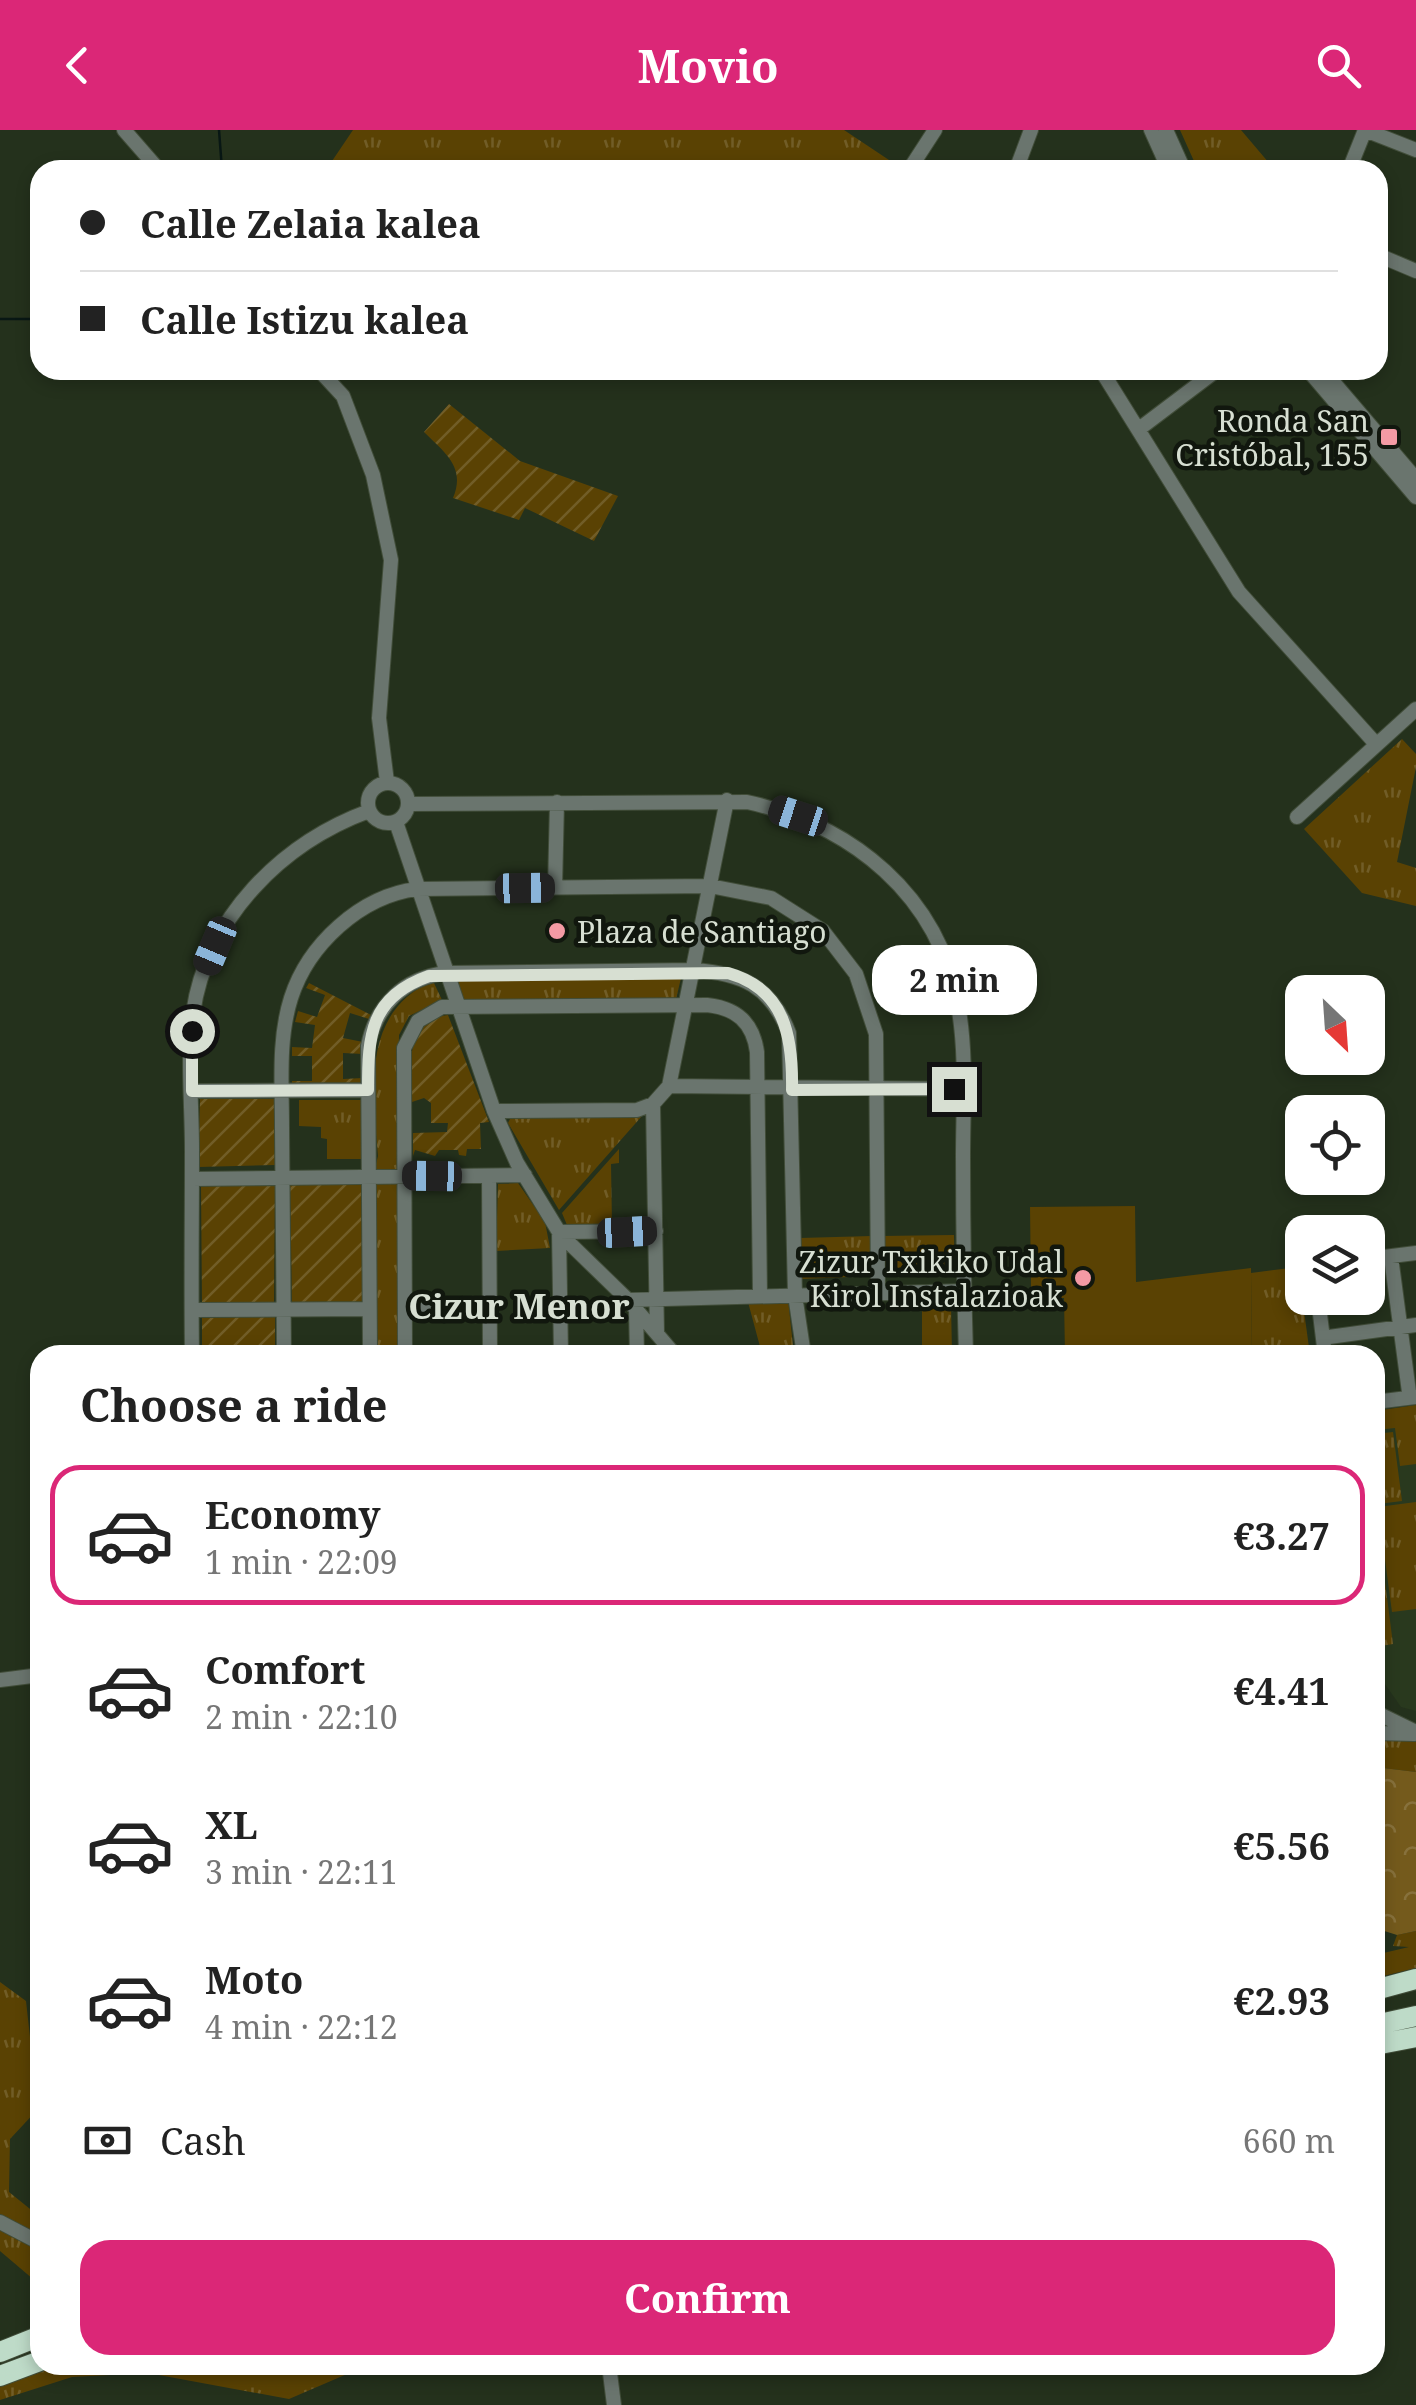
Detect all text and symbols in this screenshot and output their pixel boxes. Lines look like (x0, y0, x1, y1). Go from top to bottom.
text: Movio (637, 35, 779, 96)
icon: back (50, 38, 105, 93)
icon: search (1311, 38, 1366, 93)
text: Calle Zelaia kalea (140, 197, 481, 249)
text: Calle Istizu kalea (140, 293, 469, 345)
place label: Ronda San Cristóbal, 155 (1175, 400, 1369, 475)
marker: Ronda San Cristóbal, 155 (1378, 426, 1400, 448)
car (765, 792, 831, 840)
car (495, 872, 555, 904)
place label: Plaza de Santiago (577, 911, 827, 952)
car (189, 913, 241, 979)
marker: Plaza de Santiago (546, 920, 568, 942)
callout: 2 min (872, 944, 1036, 1014)
text: 2 min (909, 958, 1000, 1001)
north arrow (1285, 975, 1385, 1075)
map controls (1285, 975, 1385, 1315)
route start (170, 1009, 215, 1054)
route end (932, 1067, 977, 1112)
button: locate (1285, 1095, 1385, 1195)
car (402, 1160, 462, 1192)
car (596, 1215, 658, 1249)
button: layers (1285, 1215, 1385, 1315)
place label: Zizur Txikiko Udal Kirol Instalazioak (799, 1241, 1063, 1316)
marker: Zizur Txikiko Udal Kirol Instalazioak (1072, 1267, 1094, 1289)
district label: Cizur Menor (408, 1282, 630, 1329)
text: Choose a ride (80, 1374, 388, 1435)
text: Economy (205, 1488, 381, 1540)
icon: car (85, 1490, 175, 1580)
text: €3.27 (1233, 1509, 1330, 1561)
text: 1 min · 22:09 (205, 1540, 398, 1583)
text: Comfort (205, 1643, 365, 1695)
icon: car (85, 1645, 175, 1735)
text: €4.41 (1233, 1664, 1330, 1716)
text: 2 min · 22:10 (205, 1695, 398, 1738)
text: XL (205, 1798, 258, 1850)
icon: car (85, 1800, 175, 1890)
text: €5.56 (1233, 1819, 1330, 1871)
text: 3 min · 22:11 (205, 1850, 398, 1893)
text: Moto (205, 1953, 303, 2005)
icon: car (85, 1955, 175, 2045)
text: €2.93 (1233, 1974, 1330, 2026)
text: 4 min · 22:12 (205, 2005, 398, 2048)
icon: cash (80, 2113, 135, 2168)
text: Cash (160, 2114, 246, 2166)
text: 660 m (1243, 2119, 1335, 2162)
button: Confirm (80, 2240, 1335, 2355)

